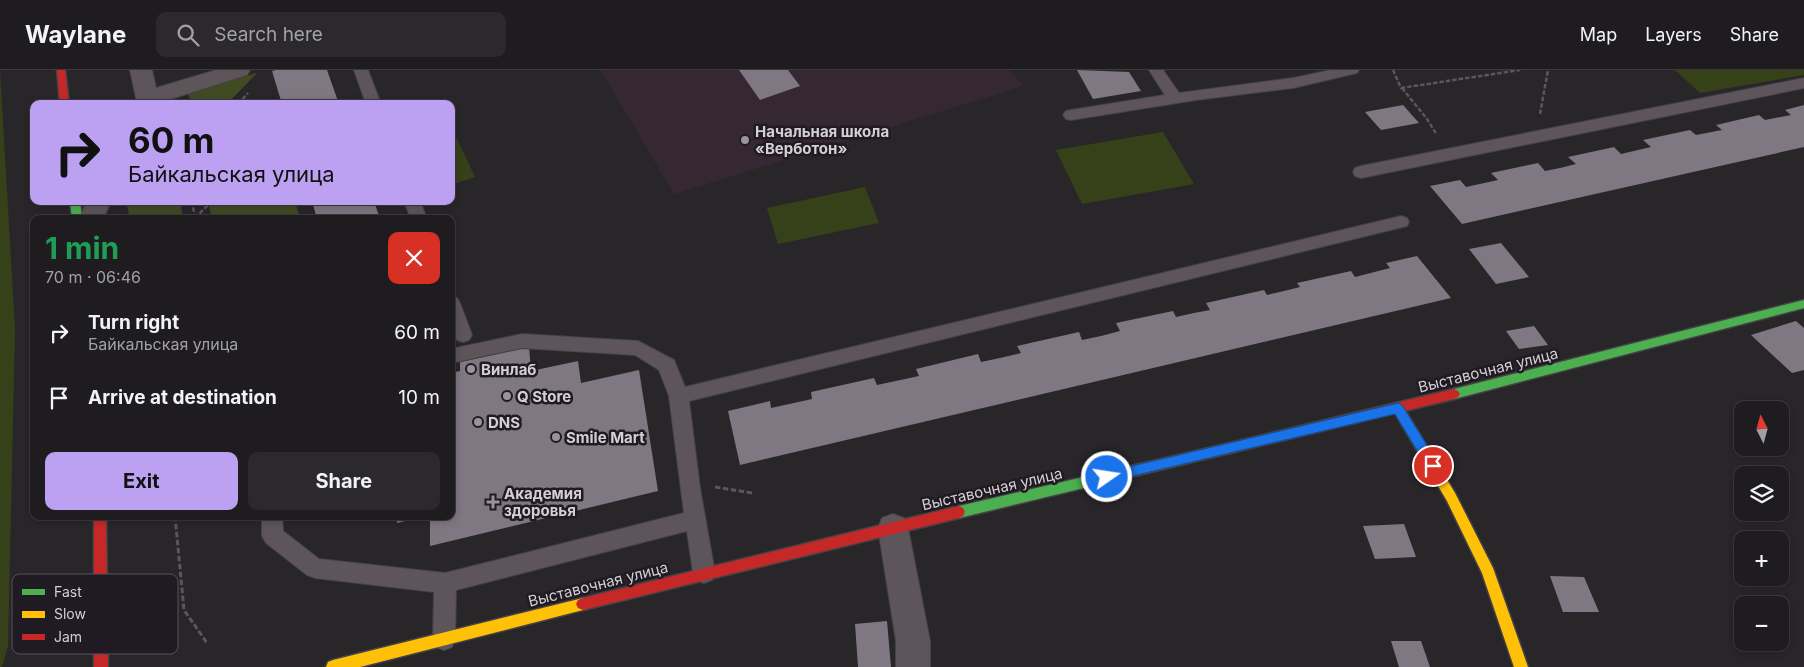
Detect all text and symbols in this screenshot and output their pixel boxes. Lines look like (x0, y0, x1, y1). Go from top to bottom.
search box (156, 12, 506, 57)
text: Waylane (25, 20, 126, 49)
icon: search (174, 21, 202, 49)
text: Search here (214, 23, 323, 46)
text: Map (1580, 24, 1617, 45)
text: Layers (1645, 24, 1702, 45)
text: Share (1730, 24, 1779, 45)
text: 60 m (128, 119, 215, 161)
icon: right (45, 120, 110, 185)
place label: Начальная школа «Верботон» (755, 122, 889, 158)
marker: Начальная школа «Верботон» (739, 134, 751, 146)
text: Байкальская улица (128, 161, 335, 187)
text: 1 min (45, 230, 119, 266)
button: close (388, 232, 440, 284)
text: 70 m · 06:46 (45, 267, 141, 287)
text: Turn right (88, 311, 179, 334)
icon: right (45, 319, 73, 347)
text: 60 m (394, 321, 440, 344)
text: Байкальская улица (88, 334, 238, 354)
street label: Выставочная улица (1416, 343, 1560, 397)
place label: Винлаб (481, 360, 537, 379)
marker: Винлаб (465, 363, 477, 375)
icon: arrive (45, 384, 73, 412)
text: Arrive at destination (88, 386, 277, 409)
text: 10 m (398, 386, 440, 409)
place label: Q Store (517, 387, 571, 406)
marker: Q Store (501, 390, 513, 402)
north arrow (1734, 401, 1789, 456)
map controls (1734, 401, 1789, 651)
place label: DNS (488, 413, 520, 432)
marker: DNS (472, 416, 484, 428)
place label: Smile Mart (566, 428, 645, 447)
marker: Smile Mart (550, 431, 562, 443)
pin (1412, 445, 1454, 487)
position arrow (1080, 450, 1132, 502)
button: Exit (45, 452, 238, 510)
button: Share (248, 452, 440, 510)
icon: arrive (1419, 452, 1447, 480)
street label: Выставочная улица (920, 464, 1064, 514)
button: layers (1734, 466, 1789, 521)
place label: Академия здоровья (504, 484, 582, 520)
marker: Академия здоровья (486, 495, 500, 509)
button: + (1734, 531, 1789, 586)
street label: Выставочная улица (526, 557, 670, 611)
legend (12, 574, 178, 654)
text: Fast (54, 583, 82, 600)
button: − (1734, 596, 1789, 651)
text: Slow (54, 605, 86, 622)
text: Jam (54, 628, 82, 645)

